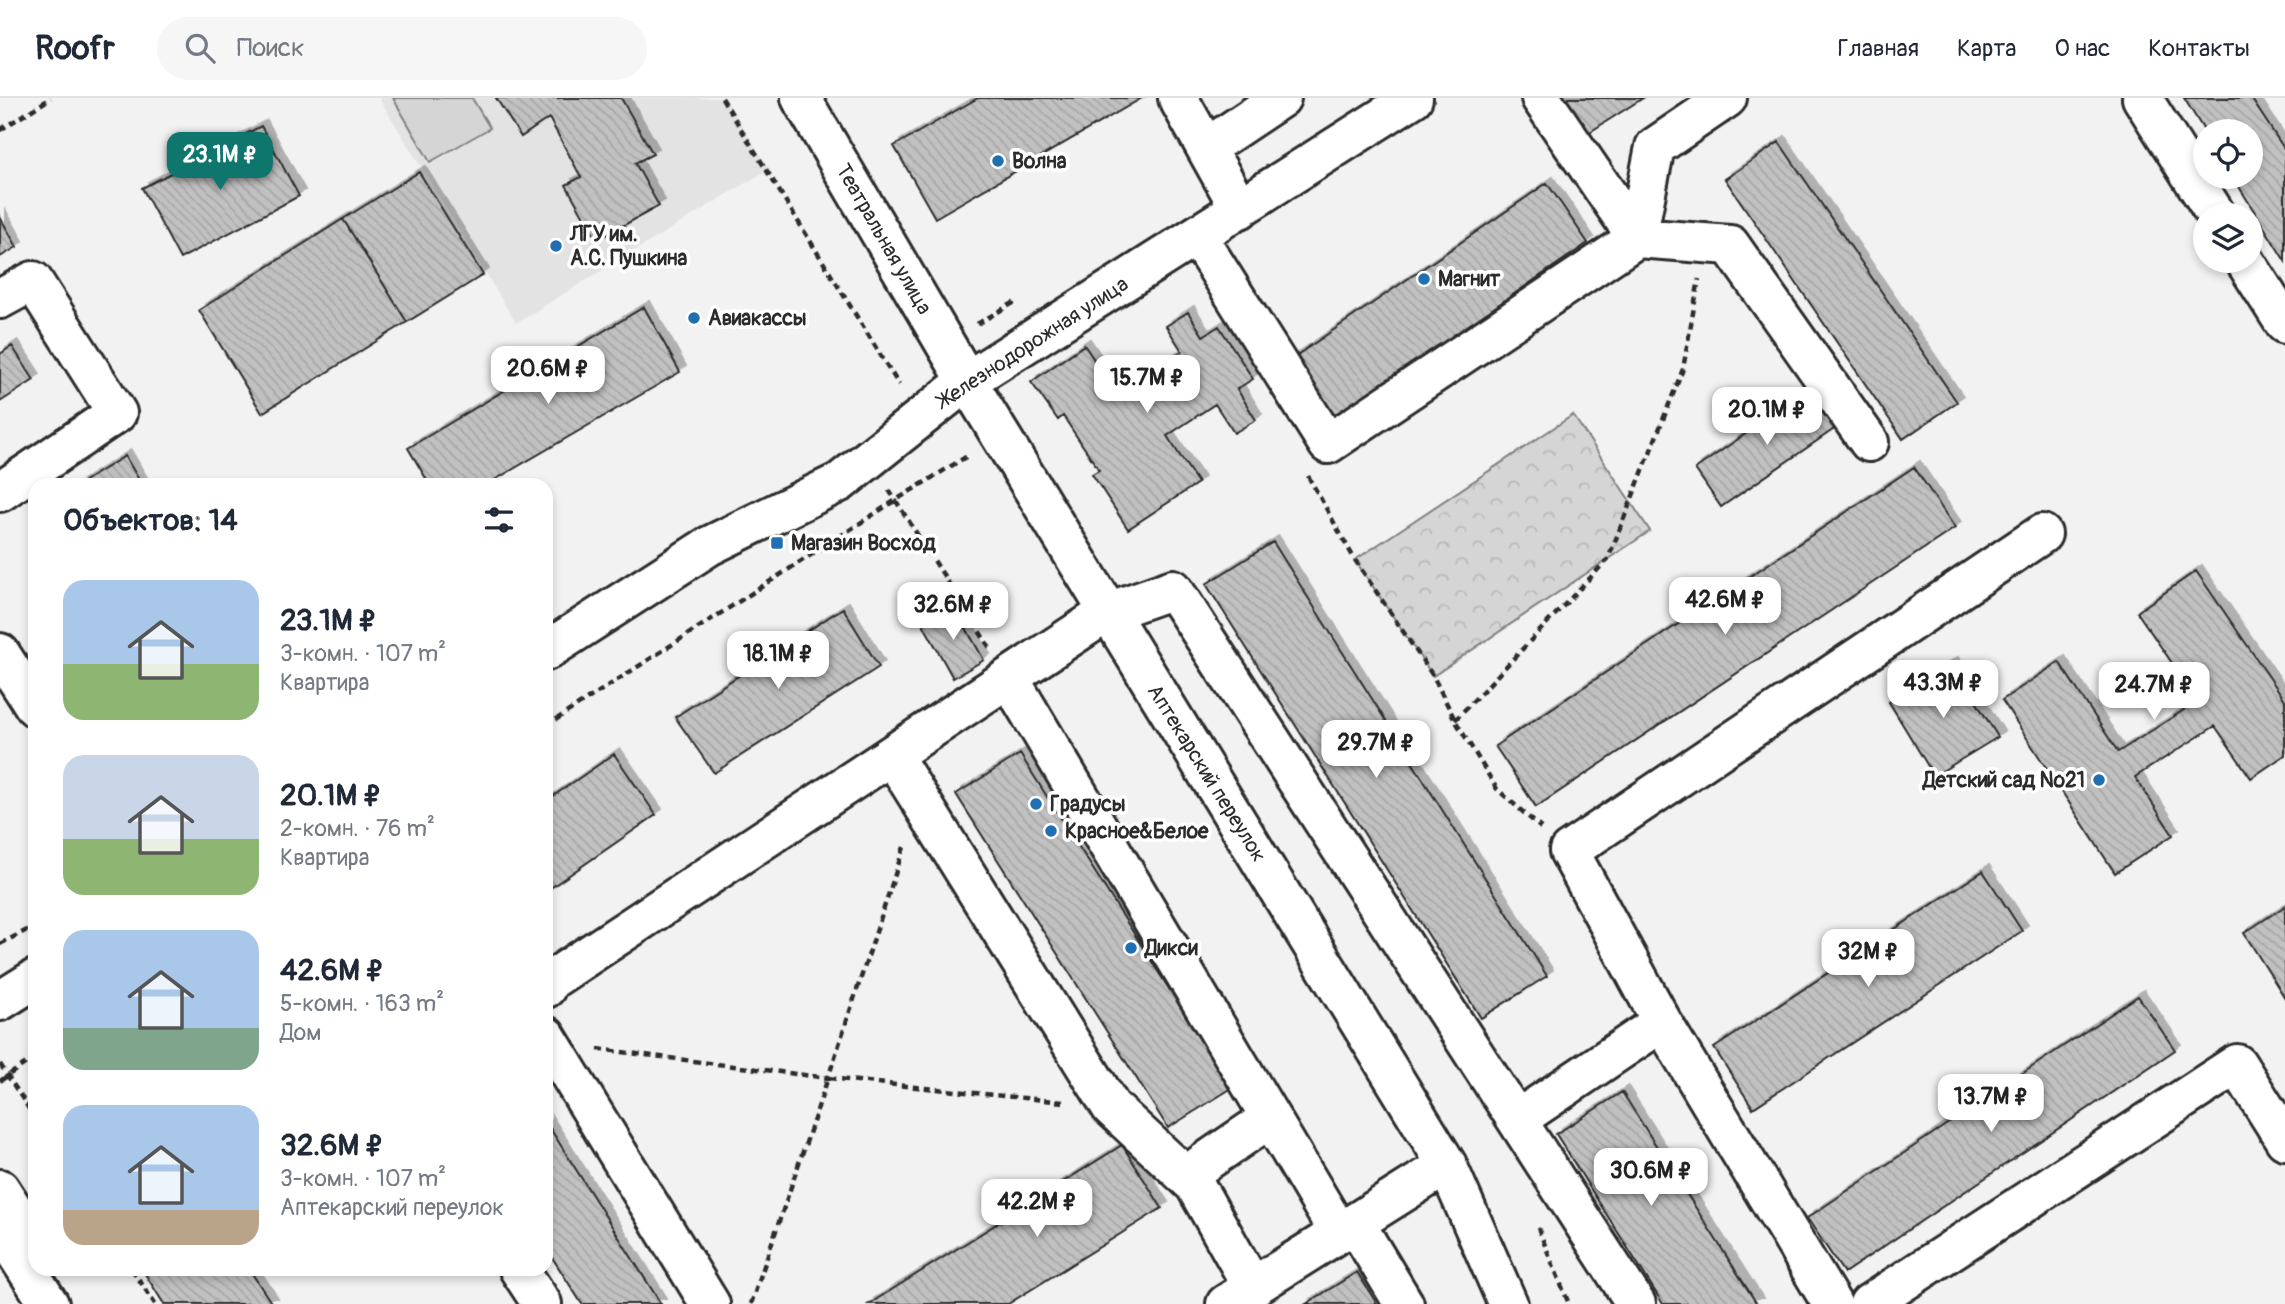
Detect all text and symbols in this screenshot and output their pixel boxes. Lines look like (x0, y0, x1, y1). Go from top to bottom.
search box (157, 17, 647, 80)
text: Roofr (35, 28, 115, 69)
icon: search (181, 29, 219, 67)
text: Поиск (237, 32, 305, 64)
text: Главная (1838, 34, 1919, 63)
text: Карта (1957, 34, 2017, 63)
text: О нас (2055, 34, 2110, 63)
text: Контакты (2148, 34, 2250, 63)
map controls (2193, 119, 2263, 273)
button: locate (2193, 119, 2263, 189)
pin: 23.1M ₽ (155, 132, 285, 192)
text: 23.1M ₽ (183, 140, 257, 169)
place label: Волна (1012, 148, 1067, 175)
marker: Волна (990, 153, 1006, 169)
street label: Театральная улица (829, 159, 938, 319)
button: layers (2193, 203, 2263, 273)
place label: ЛГУ им. А.С. Пушкина (569, 221, 687, 272)
marker: ЛГУ им. А.С. Пушкина (548, 238, 564, 254)
place label: Магнит (1438, 266, 1501, 293)
street label: Железнодорожная улица (930, 271, 1134, 416)
marker: Магнит (1416, 271, 1432, 287)
place label: Авиакассы (708, 305, 807, 332)
marker: Авиакассы (686, 310, 702, 326)
pin: 20.6M ₽ (483, 346, 613, 406)
text: 20.6M ₽ (507, 354, 589, 383)
pin: 15.7M ₽ (1082, 356, 1212, 415)
text: 15.7M ₽ (1110, 363, 1184, 392)
pin: 20.1M ₽ (1702, 388, 1832, 447)
text: 20.1M ₽ (1728, 395, 1806, 424)
icon: filters (480, 501, 518, 539)
text: Объектов: 14 (63, 502, 238, 539)
place label: Магазин Восход (791, 530, 936, 557)
marker: Магазин Восход (769, 535, 785, 551)
pin: 42.6M ₽ (1660, 578, 1790, 637)
pin: 32.6M ₽ (888, 582, 1018, 642)
text: 42.6M ₽ (1685, 585, 1765, 614)
text: 32.6M ₽ (913, 590, 993, 619)
text: 23.1M ₽ (280, 602, 377, 639)
icon: home (119, 608, 203, 692)
pin: 18.1M ₽ (713, 632, 843, 691)
text: 3-комн. · 107 m² (280, 639, 446, 668)
text: 18.1M ₽ (743, 639, 813, 668)
pin: 43.3M ₽ (1878, 660, 2008, 720)
pin: 24.7M ₽ (2089, 662, 2219, 722)
text: Квартира (280, 668, 369, 697)
text: 43.3M ₽ (1903, 668, 1983, 697)
text: 24.7M ₽ (2115, 670, 2193, 699)
street label: Аптекарский переулок (1141, 679, 1272, 867)
pin: 29.7M ₽ (1311, 720, 1441, 780)
text: 29.7M ₽ (1337, 728, 1415, 757)
place label: Детский сад №21 (1921, 767, 2085, 794)
marker: Детский сад №21 (2091, 772, 2107, 788)
text: 20.1M ₽ (280, 777, 382, 814)
icon: home (119, 783, 203, 867)
place label: Градусы (1050, 791, 1125, 818)
marker: Градусы (1028, 796, 1044, 812)
text: 2-комн. · 76 m² (280, 814, 435, 843)
place label: Красное&Белое (1065, 818, 1209, 845)
marker: Красное&Белое (1043, 823, 1059, 839)
text: Квартира (280, 843, 369, 872)
pin: 32M ₽ (1819, 930, 1917, 989)
place label: Дикси (1143, 935, 1198, 962)
text: 32M ₽ (1837, 937, 1899, 966)
marker: Дикси (1123, 940, 1139, 956)
text: 42.6M ₽ (280, 952, 384, 989)
icon: home (119, 958, 203, 1042)
text: 5-комн. · 163 m² (280, 989, 444, 1018)
text: Дом (280, 1018, 321, 1047)
pin: 13.7M ₽ (1926, 1074, 2056, 1134)
text: 13.7M ₽ (1954, 1082, 2028, 1111)
text: 32.6M ₽ (280, 1127, 384, 1164)
icon: home (119, 1133, 203, 1217)
pin: 30.6M ₽ (1586, 1148, 1716, 1208)
text: 30.6M ₽ (1610, 1156, 1692, 1185)
text: 3-комн. · 107 m² (280, 1164, 446, 1193)
pin: 42.2M ₽ (972, 1180, 1102, 1239)
text: 42.2M ₽ (997, 1187, 1077, 1216)
text: Аптекарский переулок (280, 1193, 504, 1222)

